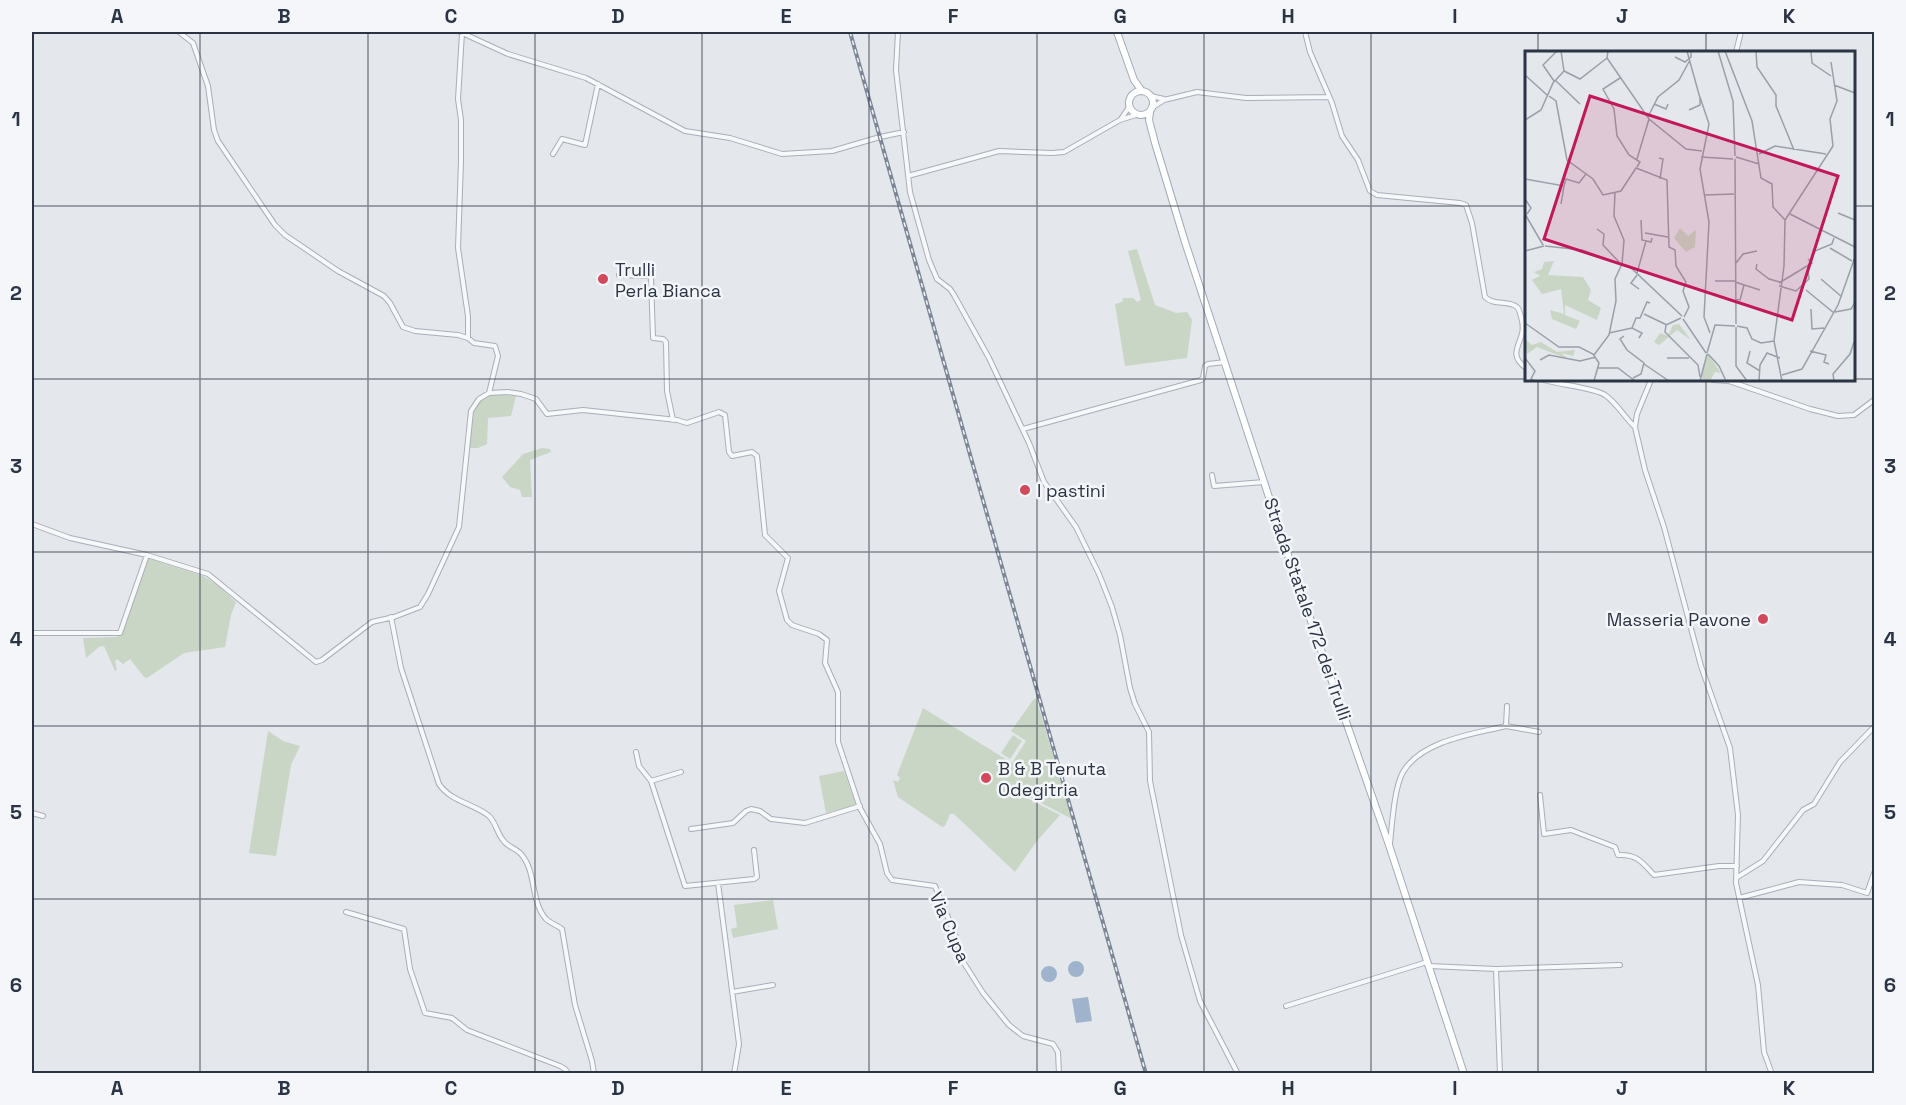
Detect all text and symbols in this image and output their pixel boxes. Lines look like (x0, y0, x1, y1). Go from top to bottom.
text: A (111, 3, 124, 29)
text: B (277, 3, 291, 29)
text: C (445, 3, 458, 29)
text: D (611, 3, 625, 29)
text: E (780, 3, 792, 29)
text: F (948, 3, 959, 29)
text: G (1113, 3, 1127, 29)
text: H (1281, 3, 1295, 29)
text: I (1452, 3, 1458, 29)
text: J (1616, 3, 1628, 29)
text: K (1783, 3, 1796, 29)
inset map (1525, 51, 1855, 381)
text: 1 (11, 106, 21, 132)
text: 1 (1885, 106, 1895, 132)
place label: Trulli Perla Bianca (615, 258, 721, 302)
marker: Trulli Perla Bianca (596, 272, 610, 286)
text: 2 (10, 280, 22, 306)
text: 2 (1884, 280, 1896, 306)
text: 3 (10, 453, 22, 479)
text: 3 (1884, 453, 1896, 479)
place label: I pastini (1037, 479, 1105, 502)
marker: I pastini (1018, 483, 1032, 497)
street label: Strada Statale 172 dei Trulli (1259, 495, 1357, 723)
place label: Masseria Pavone (1607, 608, 1751, 631)
marker: Masseria Pavone (1756, 612, 1770, 626)
text: 4 (10, 626, 23, 652)
text: 4 (1884, 626, 1897, 652)
place label: B & B Tenuta Odegitria (998, 757, 1106, 801)
marker: B & B Tenuta Odegitria (979, 771, 993, 785)
text: 5 (10, 799, 22, 825)
text: 5 (1884, 799, 1896, 825)
street label: Via Cupa (925, 888, 975, 966)
text: 6 (10, 972, 22, 998)
text: 6 (1884, 972, 1896, 998)
text: A (111, 1075, 124, 1101)
text: B (277, 1075, 291, 1101)
text: C (445, 1075, 458, 1101)
text: D (611, 1075, 625, 1101)
text: E (780, 1075, 792, 1101)
text: F (948, 1075, 959, 1101)
text: G (1113, 1075, 1127, 1101)
text: H (1281, 1075, 1295, 1101)
text: I (1452, 1075, 1458, 1101)
text: J (1616, 1075, 1628, 1101)
text: K (1783, 1075, 1796, 1101)

